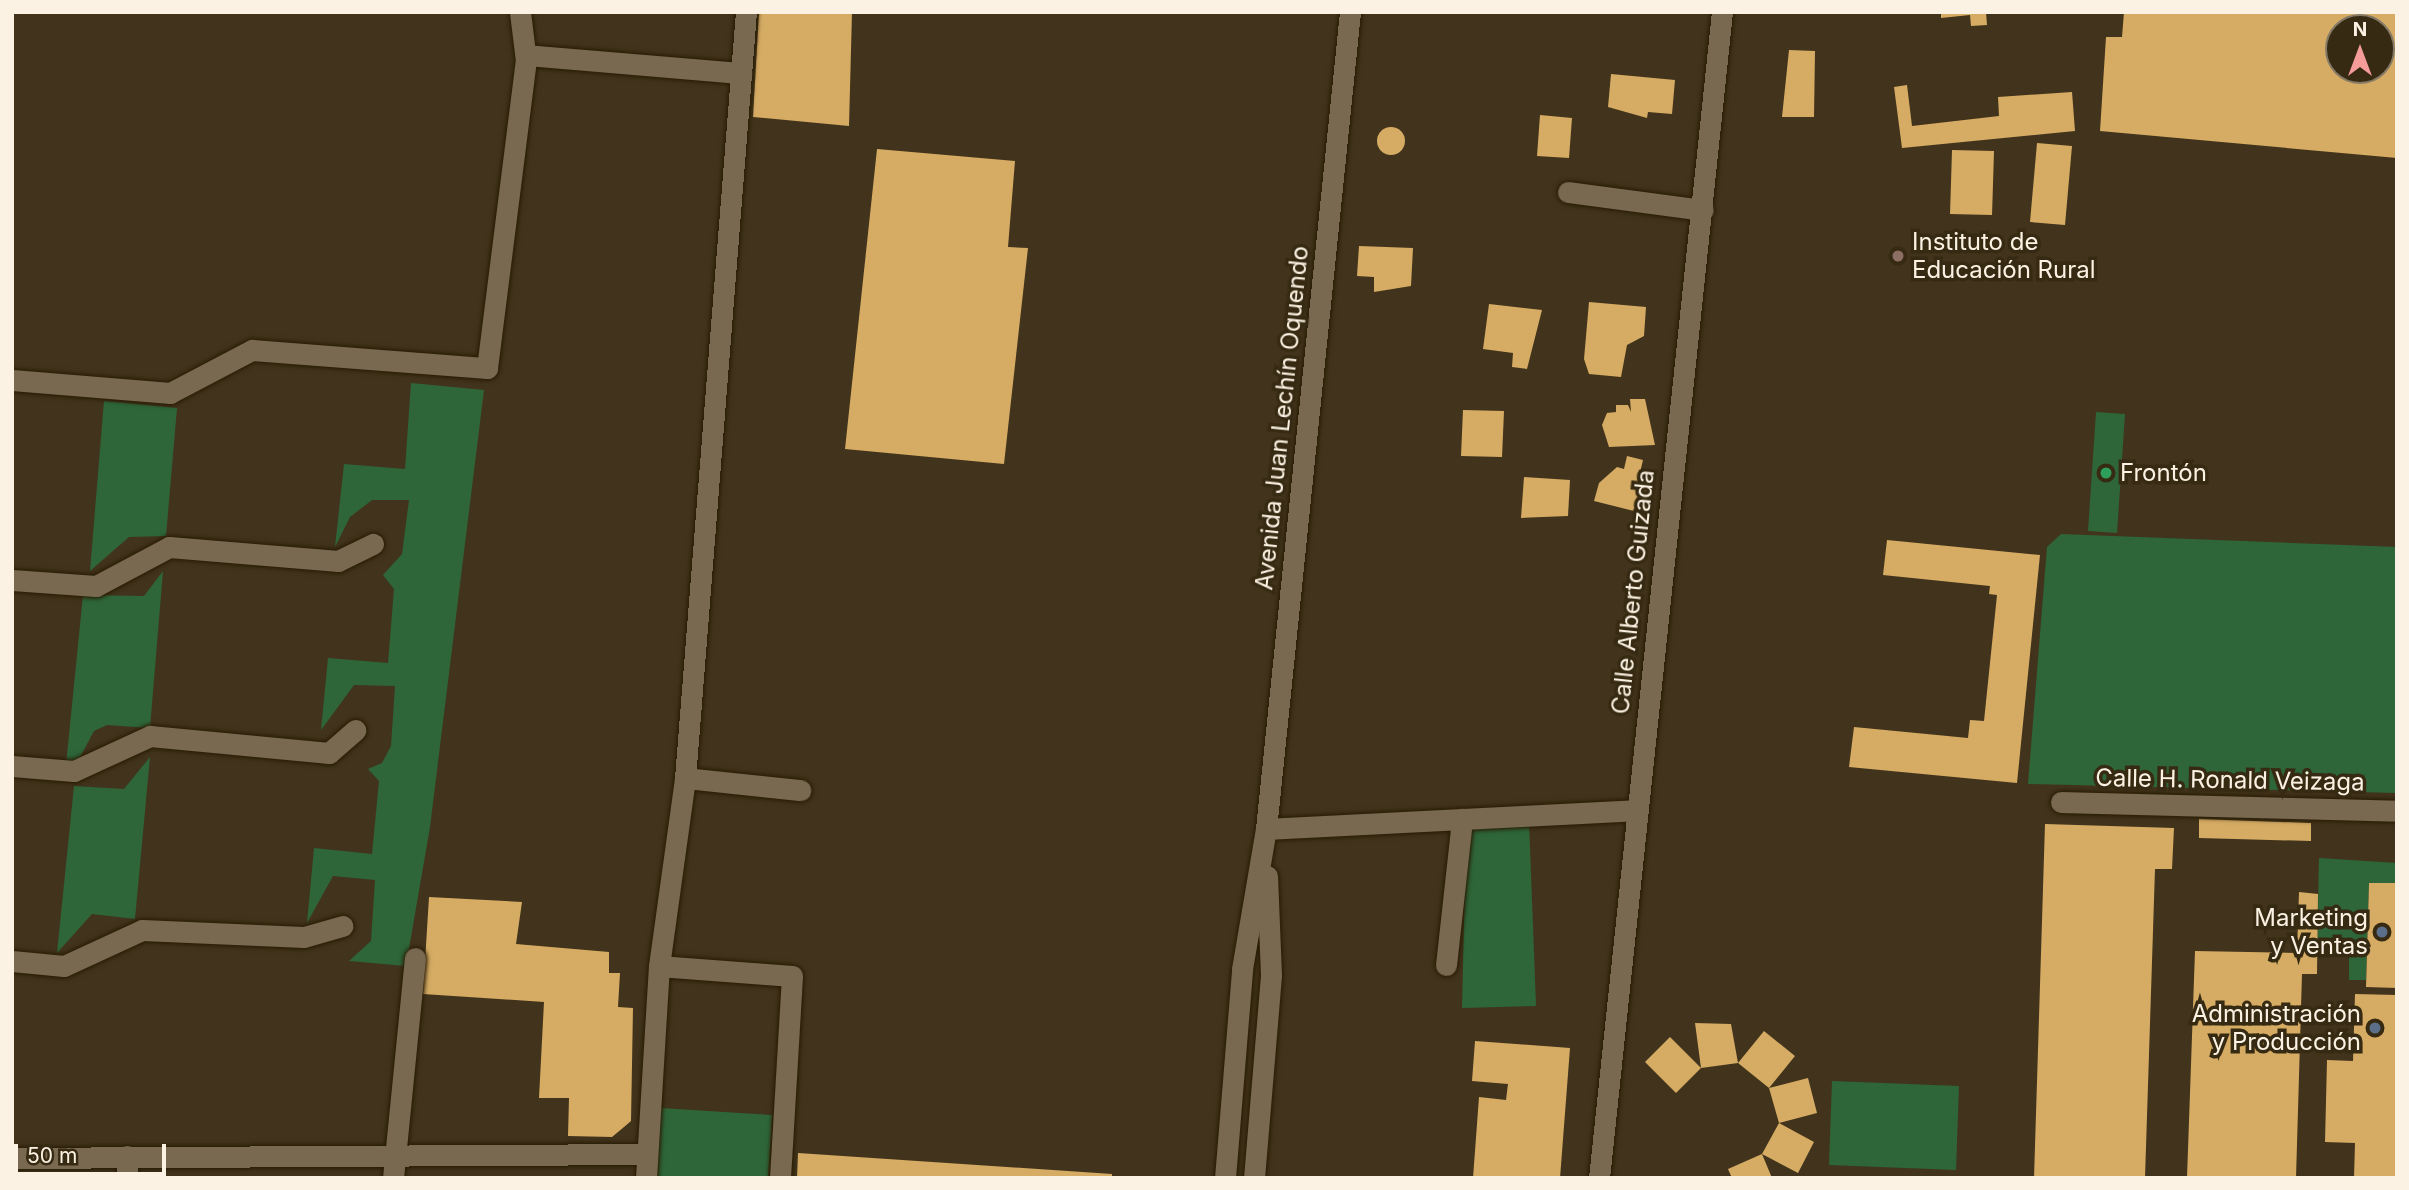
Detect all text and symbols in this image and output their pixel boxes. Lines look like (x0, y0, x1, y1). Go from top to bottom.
north arrow (2325, 14, 2395, 84)
text: N (2353, 18, 2367, 41)
place label: Instituto de Educación Rural (1912, 228, 2096, 284)
street label: Avenida Juan Lechín Oquendo (1250, 245, 1314, 591)
marker: Instituto de Educación Rural (1890, 248, 1906, 264)
place label: Frontón (2120, 459, 2207, 487)
marker: Frontón (2098, 465, 2114, 481)
street label: Calle Alberto Guizada (1606, 468, 1660, 716)
street label: Calle H. Ronald Veizaga (2095, 763, 2365, 797)
place label: Marketing y Ventas (2254, 904, 2368, 960)
marker: Marketing y Ventas (2374, 924, 2390, 940)
place label: Administración y Producción (2192, 1000, 2361, 1056)
marker: Administración y Producción (2367, 1020, 2383, 1036)
scale bar (18, 1130, 170, 1174)
text: 50 m (27, 1143, 77, 1168)

